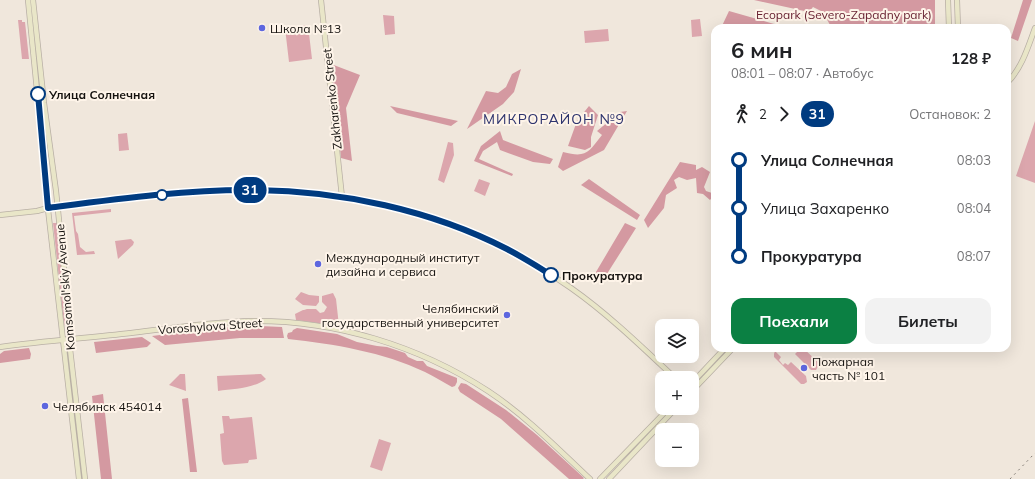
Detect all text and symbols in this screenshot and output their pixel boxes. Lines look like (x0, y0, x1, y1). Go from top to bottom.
park label: Ecopark (Severo-Zapadny park) (756, 7, 932, 22)
place label: Школа №13 (270, 21, 341, 36)
marker: Школа №13 (257, 23, 267, 33)
text: 6 мин (731, 36, 793, 64)
street label: Zakharenko Street (319, 48, 345, 150)
text: 128 ₽ (951, 49, 991, 68)
text: 08:01 – 08:07 · Автобус (731, 65, 874, 81)
marker: Улица Солнечная (30, 86, 46, 102)
place label: Улица Солнечная (48, 87, 155, 102)
icon: walk (731, 103, 753, 125)
icon: forward (773, 103, 795, 125)
text: 31 (809, 105, 826, 123)
text: 2 (759, 106, 767, 122)
text: Остановок: 2 (909, 106, 991, 122)
district label: МИКРОРАЙОН №9 (483, 110, 625, 128)
text: Улица Солнечная (761, 151, 893, 170)
text: 08:03 (957, 152, 991, 168)
line badge: 31 (232, 177, 268, 203)
text: 31 (242, 181, 258, 199)
unlabelled marker (156, 189, 168, 201)
text: Улица Захаренко (761, 199, 889, 218)
text: 08:04 (957, 200, 991, 216)
street label: Komsomol'skiy Avenue (52, 223, 78, 351)
text: Прокуратура (761, 247, 862, 266)
text: 08:07 (957, 248, 991, 264)
place label: Международный институт дизайна и сервиса (326, 250, 480, 279)
marker: Международный институт дизайна и сервиса (313, 259, 323, 269)
marker: Прокуратура (543, 267, 559, 283)
place label: Прокуратура (562, 268, 643, 283)
button: Поехали (731, 298, 857, 344)
button: Билеты (865, 298, 991, 344)
place label: Челябинский государственный университет (322, 301, 500, 330)
marker: Челябинский государственный университет (502, 310, 512, 320)
street label: Voroshylova Street (157, 315, 263, 337)
map controls (655, 319, 699, 467)
button: layers (655, 319, 699, 363)
place label: Пожарная часть № 101 (812, 354, 885, 383)
marker: Пожарная часть № 101 (799, 363, 809, 373)
button: + (655, 371, 699, 415)
place label: Челябинск 454014 (53, 399, 162, 414)
marker: Челябинск 454014 (40, 401, 50, 411)
button: − (655, 423, 699, 467)

